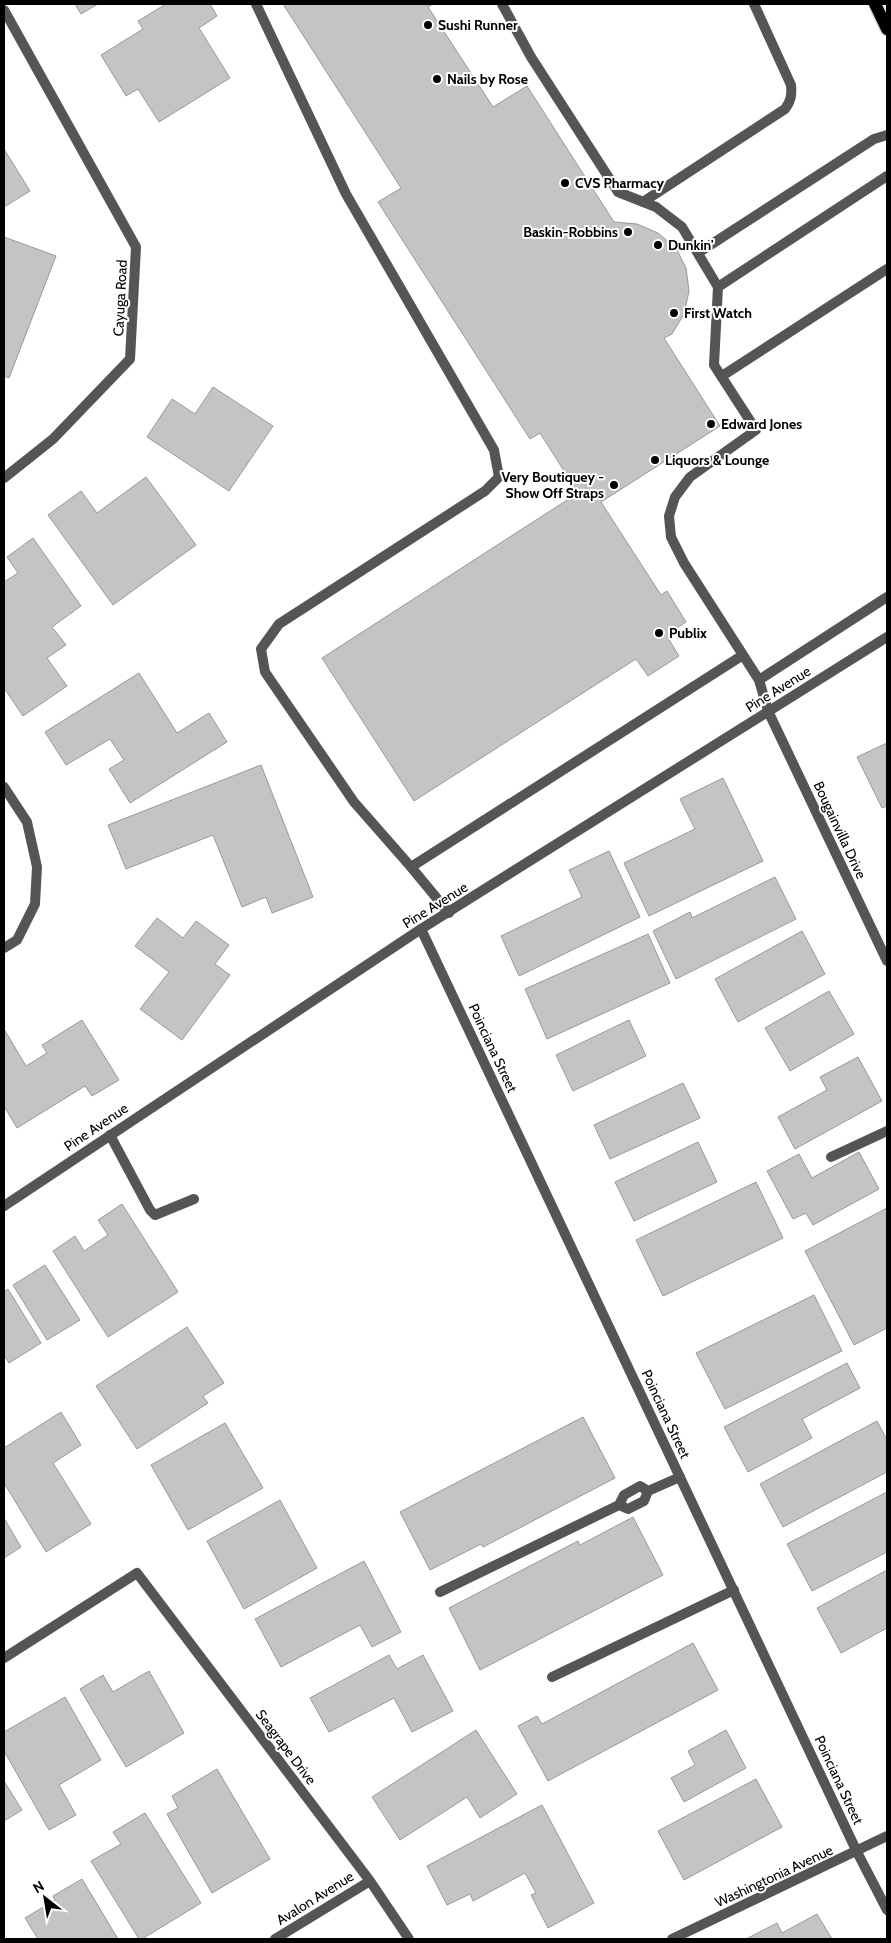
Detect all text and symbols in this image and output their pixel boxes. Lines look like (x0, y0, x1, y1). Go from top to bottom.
place label: Sushi Runner (438, 16, 518, 34)
marker: Sushi Runner (422, 19, 434, 31)
place label: Nails by Rose (447, 70, 528, 88)
marker: Nails by Rose (431, 73, 443, 85)
place label: CVS Pharmacy (575, 174, 665, 192)
marker: CVS Pharmacy (559, 177, 571, 189)
place label: Baskin-Robbins (523, 223, 618, 241)
marker: Baskin-Robbins (622, 226, 634, 238)
place label: Dunkin' (668, 236, 714, 254)
marker: Dunkin' (652, 239, 664, 251)
street label: Cayuga Road (109, 259, 131, 337)
place label: First Watch (684, 304, 752, 322)
marker: First Watch (668, 307, 680, 319)
place label: Edward Jones (721, 415, 802, 433)
marker: Edward Jones (705, 418, 717, 430)
place label: Liquors & Lounge (665, 451, 769, 469)
marker: Liquors & Lounge (649, 454, 661, 466)
place label: Very Boutiquey - Show Off Straps (502, 468, 604, 502)
marker: Very Boutiquey - Show Off Straps (608, 479, 620, 491)
place label: Publix (669, 624, 707, 642)
marker: Publix (653, 627, 665, 639)
street label: Pine Avenue (742, 662, 814, 716)
street label: Bougainvilla Drive (810, 778, 870, 882)
street label: Pine Avenue (399, 878, 471, 932)
street label: Poinciana Street (465, 1001, 522, 1096)
street label: Pine Avenue (61, 1099, 131, 1155)
street label: Poinciana Street (638, 1367, 695, 1462)
street label: Seagrape Drive (252, 1706, 320, 1788)
street label: Poinciana Street (811, 1733, 868, 1828)
street label: Washingtonia Avenue (712, 1841, 836, 1911)
street label: Avalon Avenue (273, 1867, 357, 1929)
north arrow (20, 1873, 70, 1923)
text: N (29, 1877, 47, 1897)

